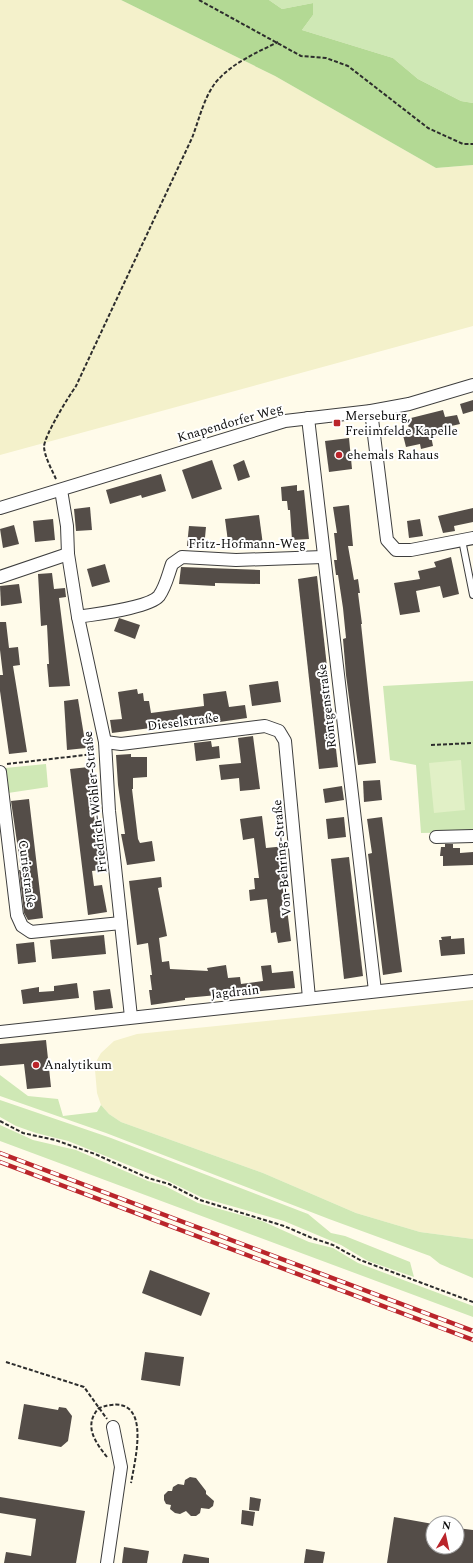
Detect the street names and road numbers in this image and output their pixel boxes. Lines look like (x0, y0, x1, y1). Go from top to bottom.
street label: Knapendorfer Weg (175, 398, 285, 448)
street label: Fritz-Hofmann-Weg (188, 534, 306, 554)
street label: Röntgenstraße (312, 663, 342, 749)
street label: Dieselstraße (146, 708, 220, 736)
street label: Friedrich-Wöhler-Straße (78, 730, 112, 874)
street label: Von-Behring-Straße (267, 799, 297, 917)
street label: Curiestraße (13, 839, 41, 909)
street label: Jagdrain (210, 979, 261, 1004)

